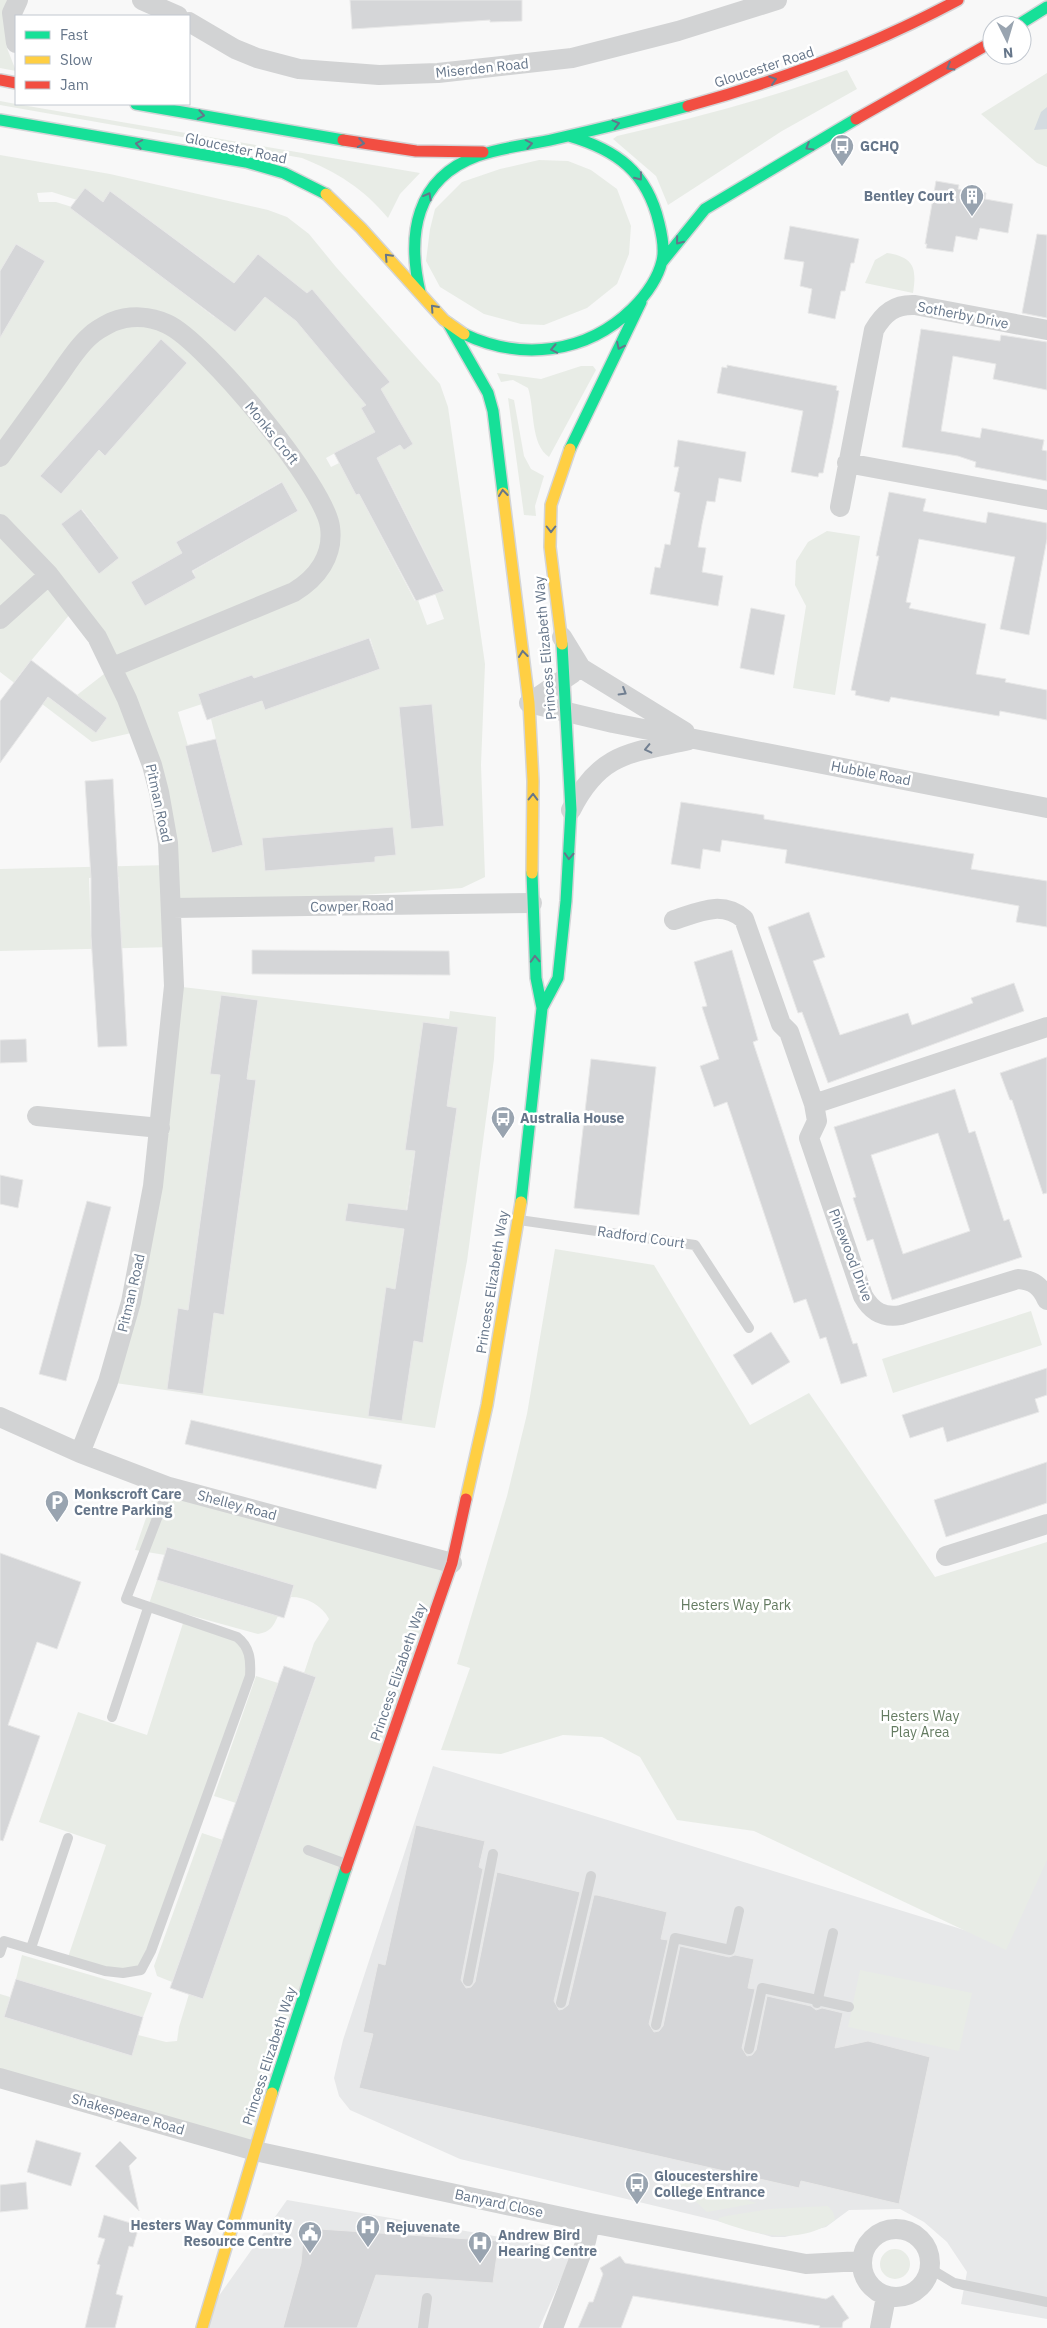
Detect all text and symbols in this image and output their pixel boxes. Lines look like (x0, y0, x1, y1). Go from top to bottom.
legend (15, 15, 190, 105)
north arrow (982, 15, 1032, 65)
text: Fast (60, 25, 88, 44)
street label: Gloucester Road (712, 42, 816, 92)
text: N (1002, 44, 1014, 62)
text: Slow (60, 50, 93, 69)
street label: Miserden Road (434, 54, 530, 82)
one-way arrow (947, 60, 956, 70)
text: Jam (60, 75, 89, 94)
one-way arrow (768, 76, 776, 86)
one-way arrow (197, 110, 205, 120)
one-way arrow (612, 119, 621, 130)
street label: Gloucester Road (183, 128, 289, 168)
bus stop icon: GCHQ (829, 133, 855, 167)
one-way arrow (357, 137, 366, 147)
place label: GCHQ (860, 137, 899, 155)
one-way arrow (134, 139, 143, 149)
one-way arrow (525, 139, 534, 150)
one-way arrow (805, 140, 814, 150)
one-way arrow (634, 172, 643, 181)
building icon: Bentley Court (959, 183, 985, 217)
place label: Bentley Court (864, 187, 954, 205)
one-way arrow (422, 193, 432, 202)
one-way arrow (676, 236, 685, 245)
one-way arrow (385, 254, 394, 263)
street label: Sotherby Drive (916, 297, 1010, 333)
one-way arrow (431, 305, 440, 314)
one-way arrow (616, 341, 626, 350)
one-way arrow (549, 343, 558, 353)
street label: Monks Croft (241, 398, 303, 468)
one-way arrow (498, 489, 509, 497)
one-way arrow (546, 525, 556, 533)
street label: Princess Elizabeth Way (530, 575, 560, 721)
one-way arrow (518, 650, 529, 658)
one-way arrow (618, 686, 627, 696)
one-way arrow (643, 743, 652, 754)
street label: Hubble Road (829, 756, 913, 790)
street label: Pitman Road (142, 762, 176, 844)
one-way arrow (528, 793, 538, 800)
one-way arrow (563, 852, 574, 860)
street label: Cowper Road (310, 896, 394, 916)
one-way arrow (530, 955, 541, 963)
bus stop icon: Australia House (490, 1105, 516, 1139)
place label: Australia House (520, 1109, 625, 1127)
street label: Pinewood Drive (825, 1206, 877, 1304)
street label: Princess Elizabeth Way (472, 1209, 512, 1355)
street label: Radford Court (596, 1222, 686, 1252)
street label: Pitman Road (113, 1252, 149, 1334)
place label: Monkscroft Care Centre Parking (74, 1485, 182, 1519)
street label: Shelley Road (195, 1486, 279, 1524)
parking icon: Monkscroft Care Centre Parking (44, 1489, 70, 1523)
park label: Hesters Way Park (681, 1596, 792, 1614)
street label: Princess Elizabeth Way (366, 1601, 430, 1743)
park label: Hesters Way Play Area (881, 1707, 959, 1741)
street label: Princess Elizabeth Way (238, 1984, 300, 2128)
street label: Shakespeare Road (69, 2089, 187, 2139)
place label: Gloucestershire College Entrance (654, 2167, 765, 2201)
bus stop icon: Gloucestershire College Entrance (624, 2171, 650, 2205)
street label: Banyard Close (453, 2185, 545, 2221)
hospital icon: Rejuvenate (355, 2214, 381, 2248)
place label: Hesters Way Community Resource Centre (130, 2216, 293, 2250)
place label: Rejuvenate (386, 2218, 460, 2236)
public building icon: Hesters Way Community Resource Centre (297, 2220, 323, 2254)
place label: Andrew Bird Hearing Centre (498, 2226, 597, 2260)
hospital icon: Andrew Bird Hearing Centre (467, 2230, 493, 2264)

